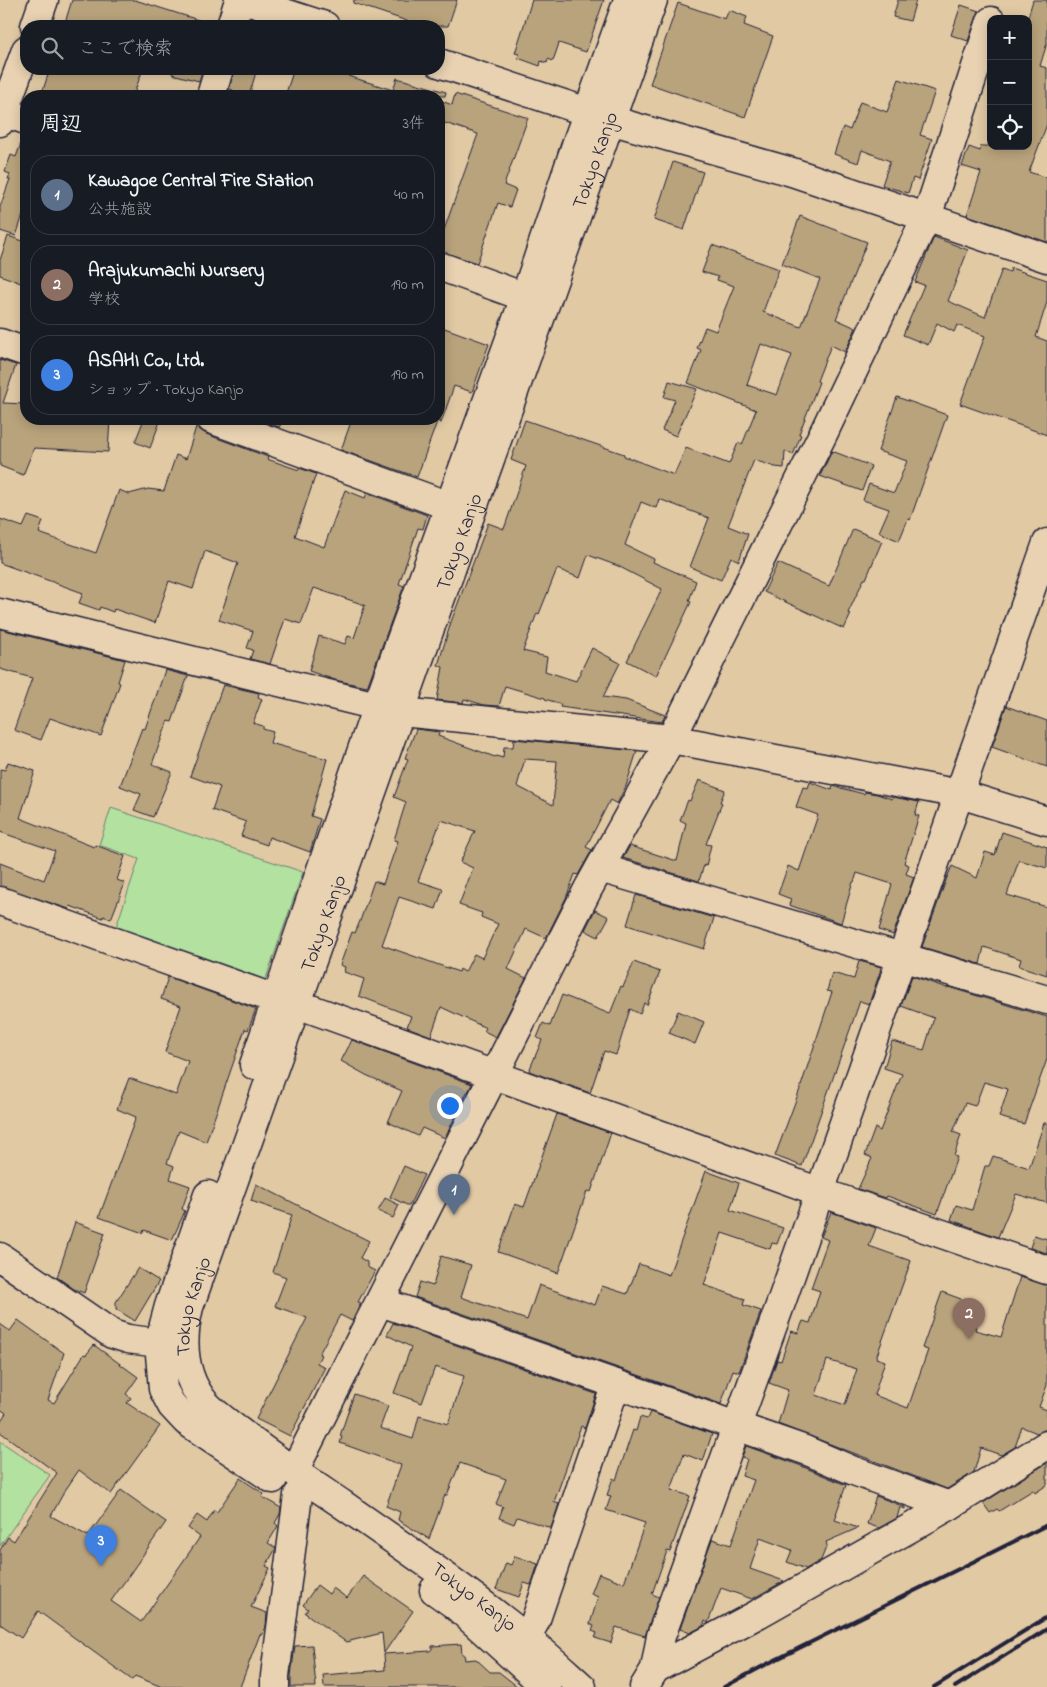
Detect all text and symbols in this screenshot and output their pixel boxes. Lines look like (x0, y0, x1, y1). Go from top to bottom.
map controls (987, 15, 1032, 150)
button: + (987, 15, 1032, 60)
search box (20, 20, 445, 75)
icon: search (38, 34, 66, 62)
text: ここで検索 (78, 36, 173, 63)
button: − (987, 60, 1032, 105)
button: locate (987, 105, 1032, 150)
street label: Tokyo Kanjo (566, 108, 627, 213)
text: 周辺 (40, 110, 82, 140)
text: 3件 (402, 112, 425, 136)
text: Kawagoe Central Fire Station (88, 168, 313, 195)
text: 1 (54, 183, 60, 207)
text: 40 m (394, 183, 424, 207)
text: 公共施設 (88, 198, 152, 222)
text: Arajukumachi Nursery (88, 258, 264, 285)
text: 2 (53, 273, 61, 297)
text: 190 m (391, 273, 424, 297)
text: 学校 (88, 288, 120, 312)
text: ASAHI Co., Ltd. (88, 348, 204, 375)
text: 3 (54, 363, 60, 387)
text: 190 m (391, 363, 424, 387)
text: ショップ · Tokyo Kanjo (88, 378, 244, 402)
street label: Tokyo Kanjo (430, 490, 491, 595)
street label: Tokyo Kanjo (294, 871, 355, 976)
your location (437, 1093, 463, 1119)
pin: 1 (438, 1174, 470, 1215)
street label: Tokyo Kanjo (170, 1253, 220, 1357)
pin: 2 (953, 1298, 985, 1339)
pin: 3 (85, 1525, 117, 1566)
street label: Tokyo Kanjo (424, 1556, 522, 1640)

